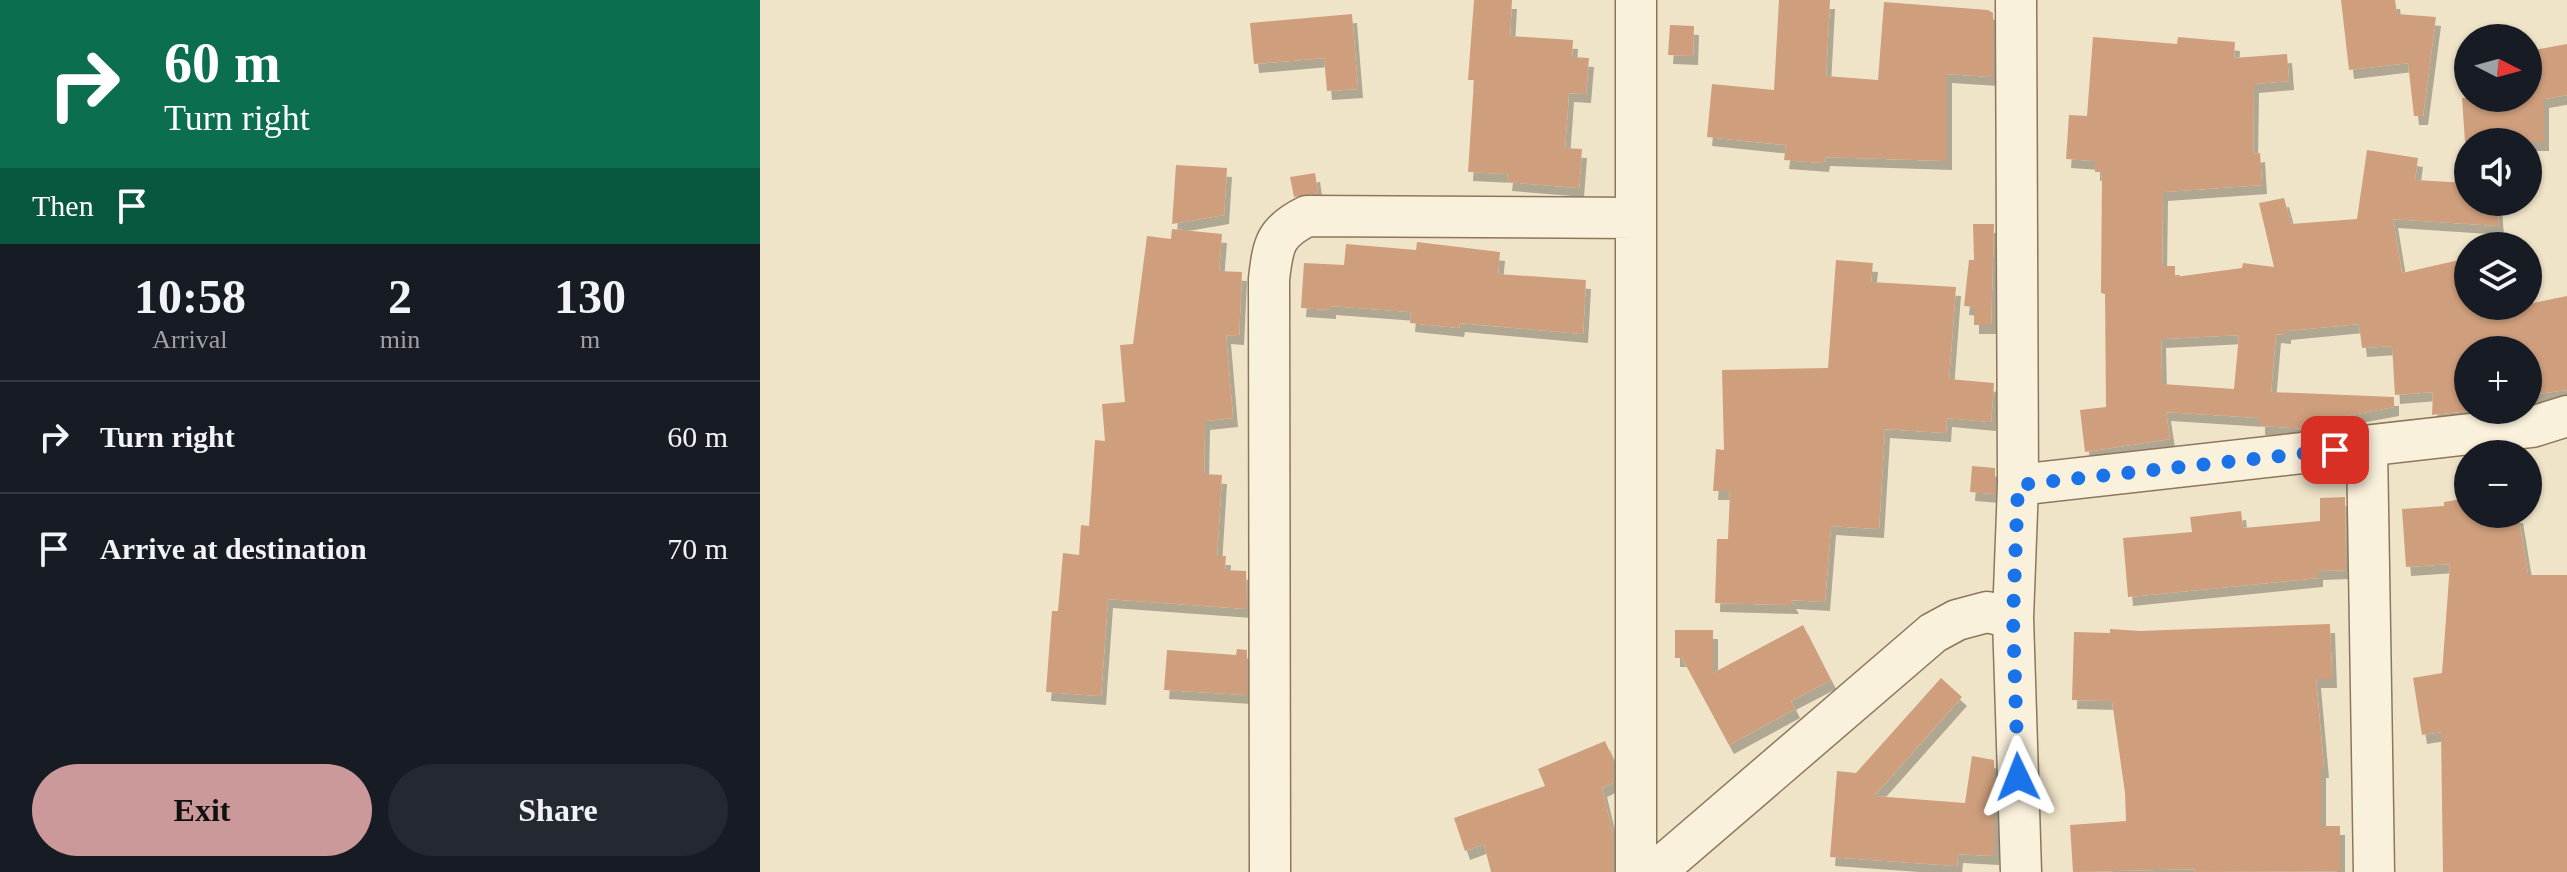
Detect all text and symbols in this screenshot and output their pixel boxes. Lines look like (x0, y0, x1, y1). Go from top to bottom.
north arrow (2454, 24, 2542, 112)
map controls (2454, 24, 2542, 528)
icon: right (32, 32, 136, 136)
text: 60 m (164, 32, 281, 94)
text: Turn right (164, 98, 310, 138)
button: sound (2454, 128, 2542, 216)
icon: arrive (110, 184, 154, 228)
text: Then (32, 189, 94, 222)
button: layers (2454, 232, 2542, 320)
text: 10:58 (134, 270, 246, 323)
text: 2 (388, 270, 412, 323)
text: 130 (554, 270, 626, 323)
text: Arrival (152, 325, 227, 354)
text: min (380, 325, 420, 354)
text: m (580, 325, 600, 354)
button: + (2454, 336, 2542, 424)
icon: right (32, 415, 76, 459)
pin (2301, 416, 2369, 484)
text: Turn right (100, 420, 235, 453)
text: 60 m (667, 420, 728, 453)
icon: arrive (2313, 428, 2357, 472)
button: − (2454, 440, 2542, 528)
icon: arrive (32, 527, 76, 571)
text: Arrive at destination (100, 532, 367, 565)
text: 70 m (667, 532, 728, 565)
position arrow (1976, 735, 2060, 819)
button: Exit (32, 764, 372, 856)
button: Share (388, 764, 728, 856)

